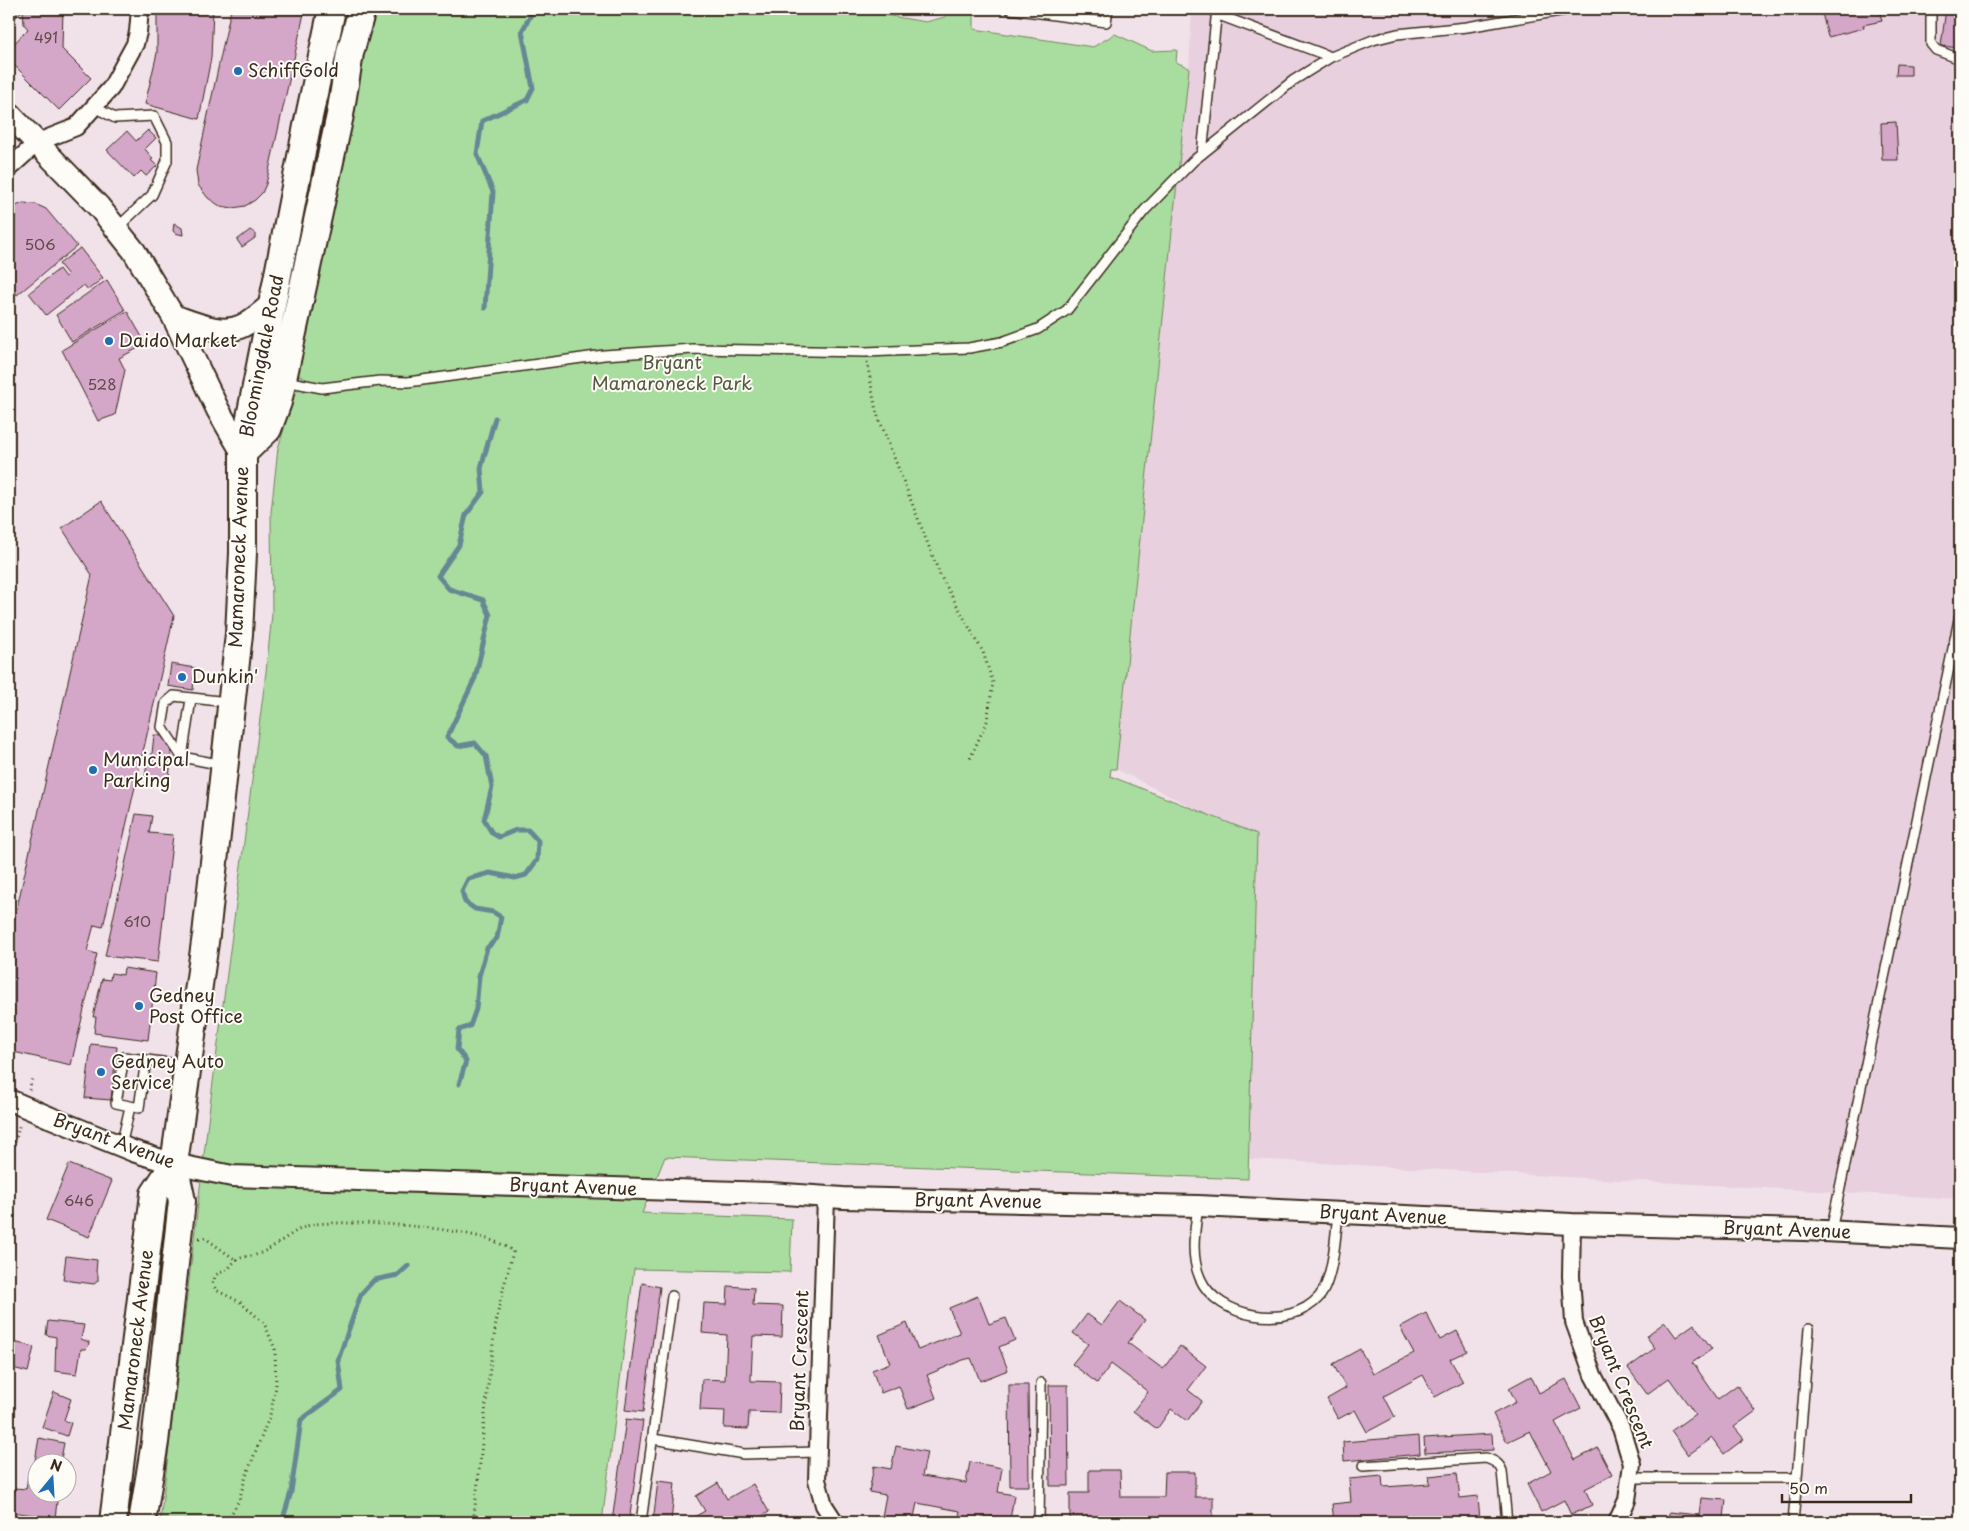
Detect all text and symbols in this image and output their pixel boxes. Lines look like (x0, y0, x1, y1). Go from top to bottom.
house number: 491 (34, 25, 58, 48)
place label: SchiffGold (248, 56, 339, 83)
marker: SchiffGold (232, 65, 244, 77)
house number: 506 (24, 232, 56, 255)
street label: Bloomingdale Road (232, 272, 290, 439)
place label: Daido Market (119, 326, 237, 353)
marker: Daido Market (103, 335, 115, 347)
park label: Bryant Mamaroneck Park (592, 348, 752, 396)
house number: 528 (87, 372, 117, 395)
street label: Mamaroneck Avenue (221, 465, 254, 648)
place label: Dunkin' (192, 662, 258, 689)
marker: Dunkin' (176, 671, 188, 683)
place label: Municipal Parking (103, 745, 189, 793)
marker: Municipal Parking (87, 764, 99, 776)
house number: 610 (123, 909, 151, 932)
place label: Gedney Post Office (149, 981, 243, 1029)
marker: Gedney Post Office (133, 1000, 145, 1012)
place label: Gedney Auto Service (111, 1047, 224, 1095)
marker: Gedney Auto Service (95, 1066, 107, 1078)
street label: Bryant Avenue (50, 1105, 179, 1174)
street label: Bryant Avenue (509, 1170, 638, 1201)
street label: Bryant Avenue (914, 1185, 1042, 1214)
house number: 646 (64, 1188, 94, 1211)
street label: Bryant Avenue (1318, 1197, 1448, 1230)
street label: Bryant Avenue (1723, 1213, 1852, 1244)
street label: Mamaroneck Avenue (110, 1248, 159, 1432)
street label: Bryant Crescent (783, 1290, 814, 1432)
street label: Bryant Crescent (1583, 1311, 1661, 1452)
text: N (48, 1453, 65, 1477)
north arrow (28, 1454, 78, 1504)
scale bar (1782, 1471, 1910, 1503)
text: 50 m (1789, 1476, 1828, 1499)

